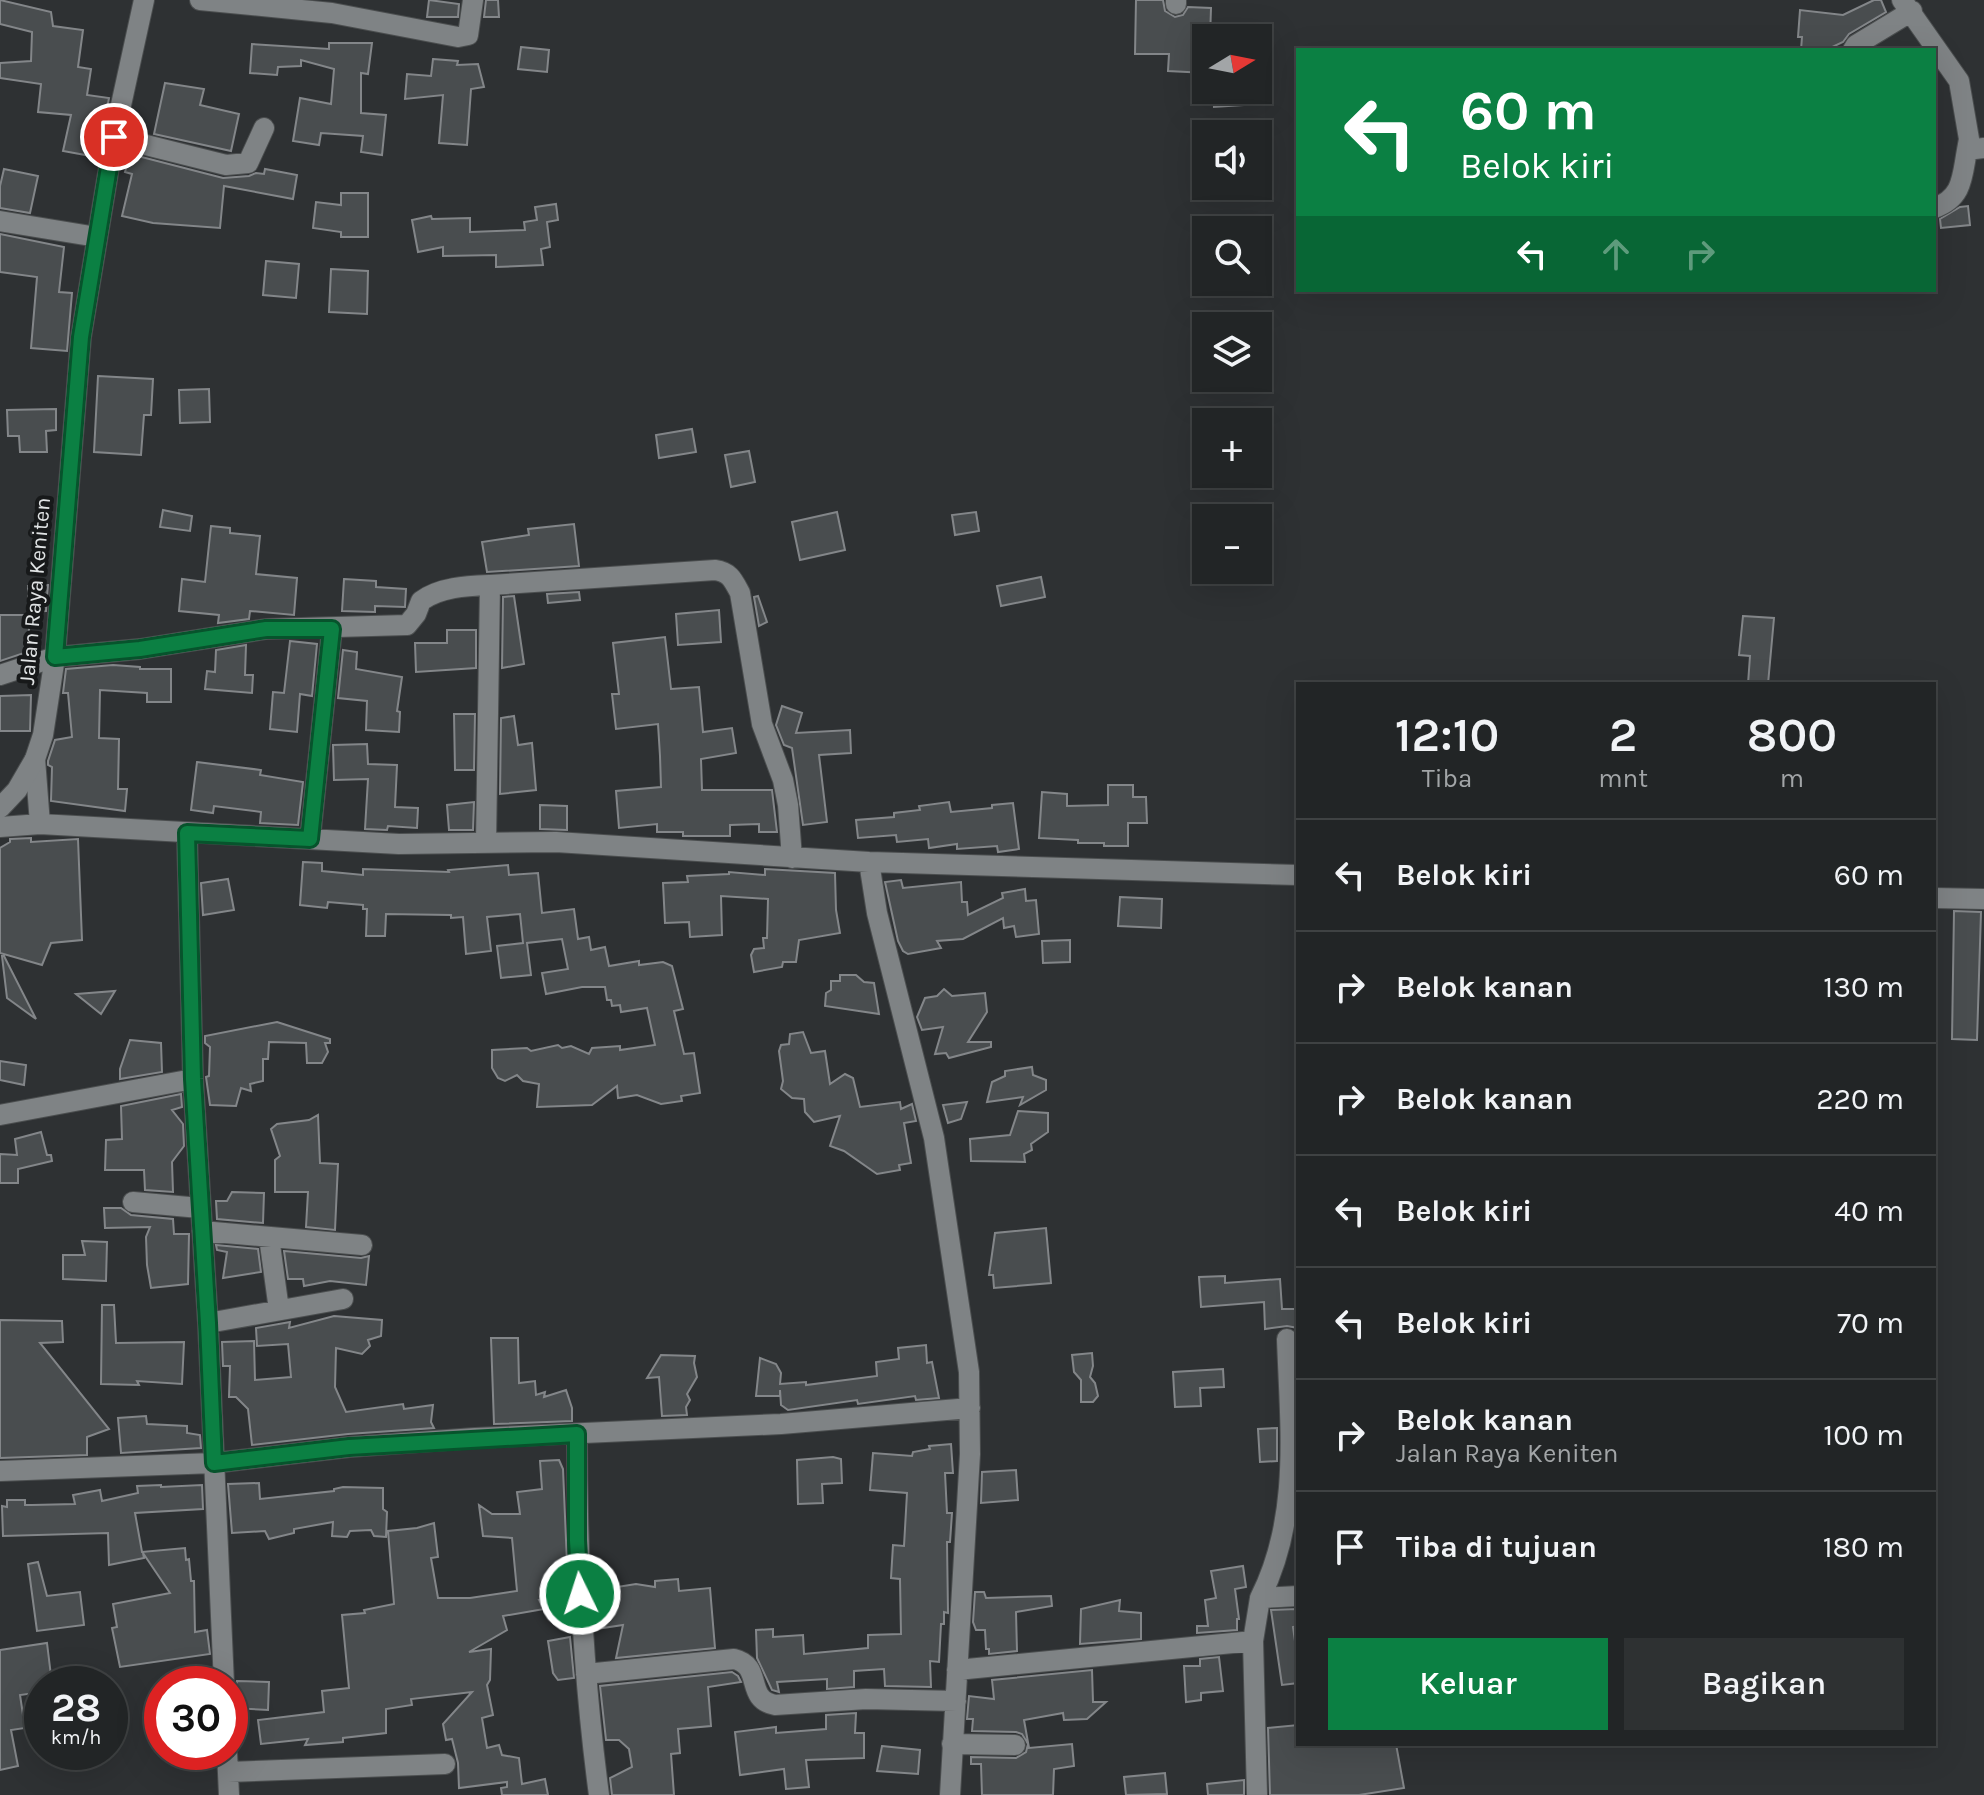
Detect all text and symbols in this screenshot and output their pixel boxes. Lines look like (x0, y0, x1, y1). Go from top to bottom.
north arrow (1192, 24, 1272, 104)
map controls (1192, 24, 1272, 584)
text: 60 m (1460, 78, 1597, 143)
icon: left (1328, 80, 1432, 184)
pin (80, 103, 148, 171)
icon: arrive (92, 115, 136, 159)
button: sound (1192, 120, 1272, 200)
text: Belok kiri (1460, 145, 1614, 187)
button: search (1192, 216, 1272, 296)
icon: left (1510, 232, 1554, 276)
icon: ahead (1594, 232, 1638, 276)
icon: right (1678, 232, 1722, 276)
button: layers (1192, 312, 1272, 392)
button: + (1192, 408, 1272, 488)
street label: Jalan Raya Keniten (14, 496, 56, 686)
button: − (1192, 504, 1272, 584)
text: 12:10 (1395, 707, 1499, 763)
text: 2 (1609, 707, 1637, 763)
text: 800 (1747, 707, 1837, 763)
text: Tiba (1422, 763, 1472, 794)
text: mnt (1598, 763, 1648, 794)
text: m (1780, 763, 1804, 794)
icon: left (1328, 853, 1372, 897)
text: Belok kiri (1396, 857, 1532, 893)
text: 60 m (1834, 857, 1904, 893)
icon: right (1328, 965, 1372, 1009)
text: Belok kanan (1396, 969, 1573, 1005)
text: 130 m (1823, 969, 1904, 1005)
icon: right (1328, 1077, 1372, 1121)
text: Belok kanan (1396, 1081, 1573, 1117)
text: 220 m (1816, 1081, 1904, 1117)
icon: left (1328, 1189, 1372, 1233)
text: Belok kiri (1396, 1193, 1532, 1229)
text: 40 m (1834, 1193, 1904, 1229)
icon: left (1328, 1301, 1372, 1345)
text: Belok kiri (1396, 1305, 1532, 1341)
text: 70 m (1837, 1305, 1904, 1341)
text: Belok kanan (1396, 1402, 1573, 1438)
icon: right (1328, 1413, 1372, 1457)
text: 100 m (1823, 1417, 1904, 1453)
text: Jalan Raya Keniten (1396, 1438, 1619, 1469)
icon: arrive (1328, 1525, 1372, 1569)
text: Tiba di tujuan (1396, 1529, 1597, 1565)
text: 180 m (1823, 1529, 1904, 1565)
position arrow (538, 1552, 622, 1636)
button: Keluar (1328, 1638, 1608, 1730)
button: Bagikan (1624, 1638, 1904, 1730)
speed limit sign: 30 (144, 1666, 248, 1770)
text: 28 (51, 1684, 101, 1731)
text: km/h (51, 1726, 101, 1749)

